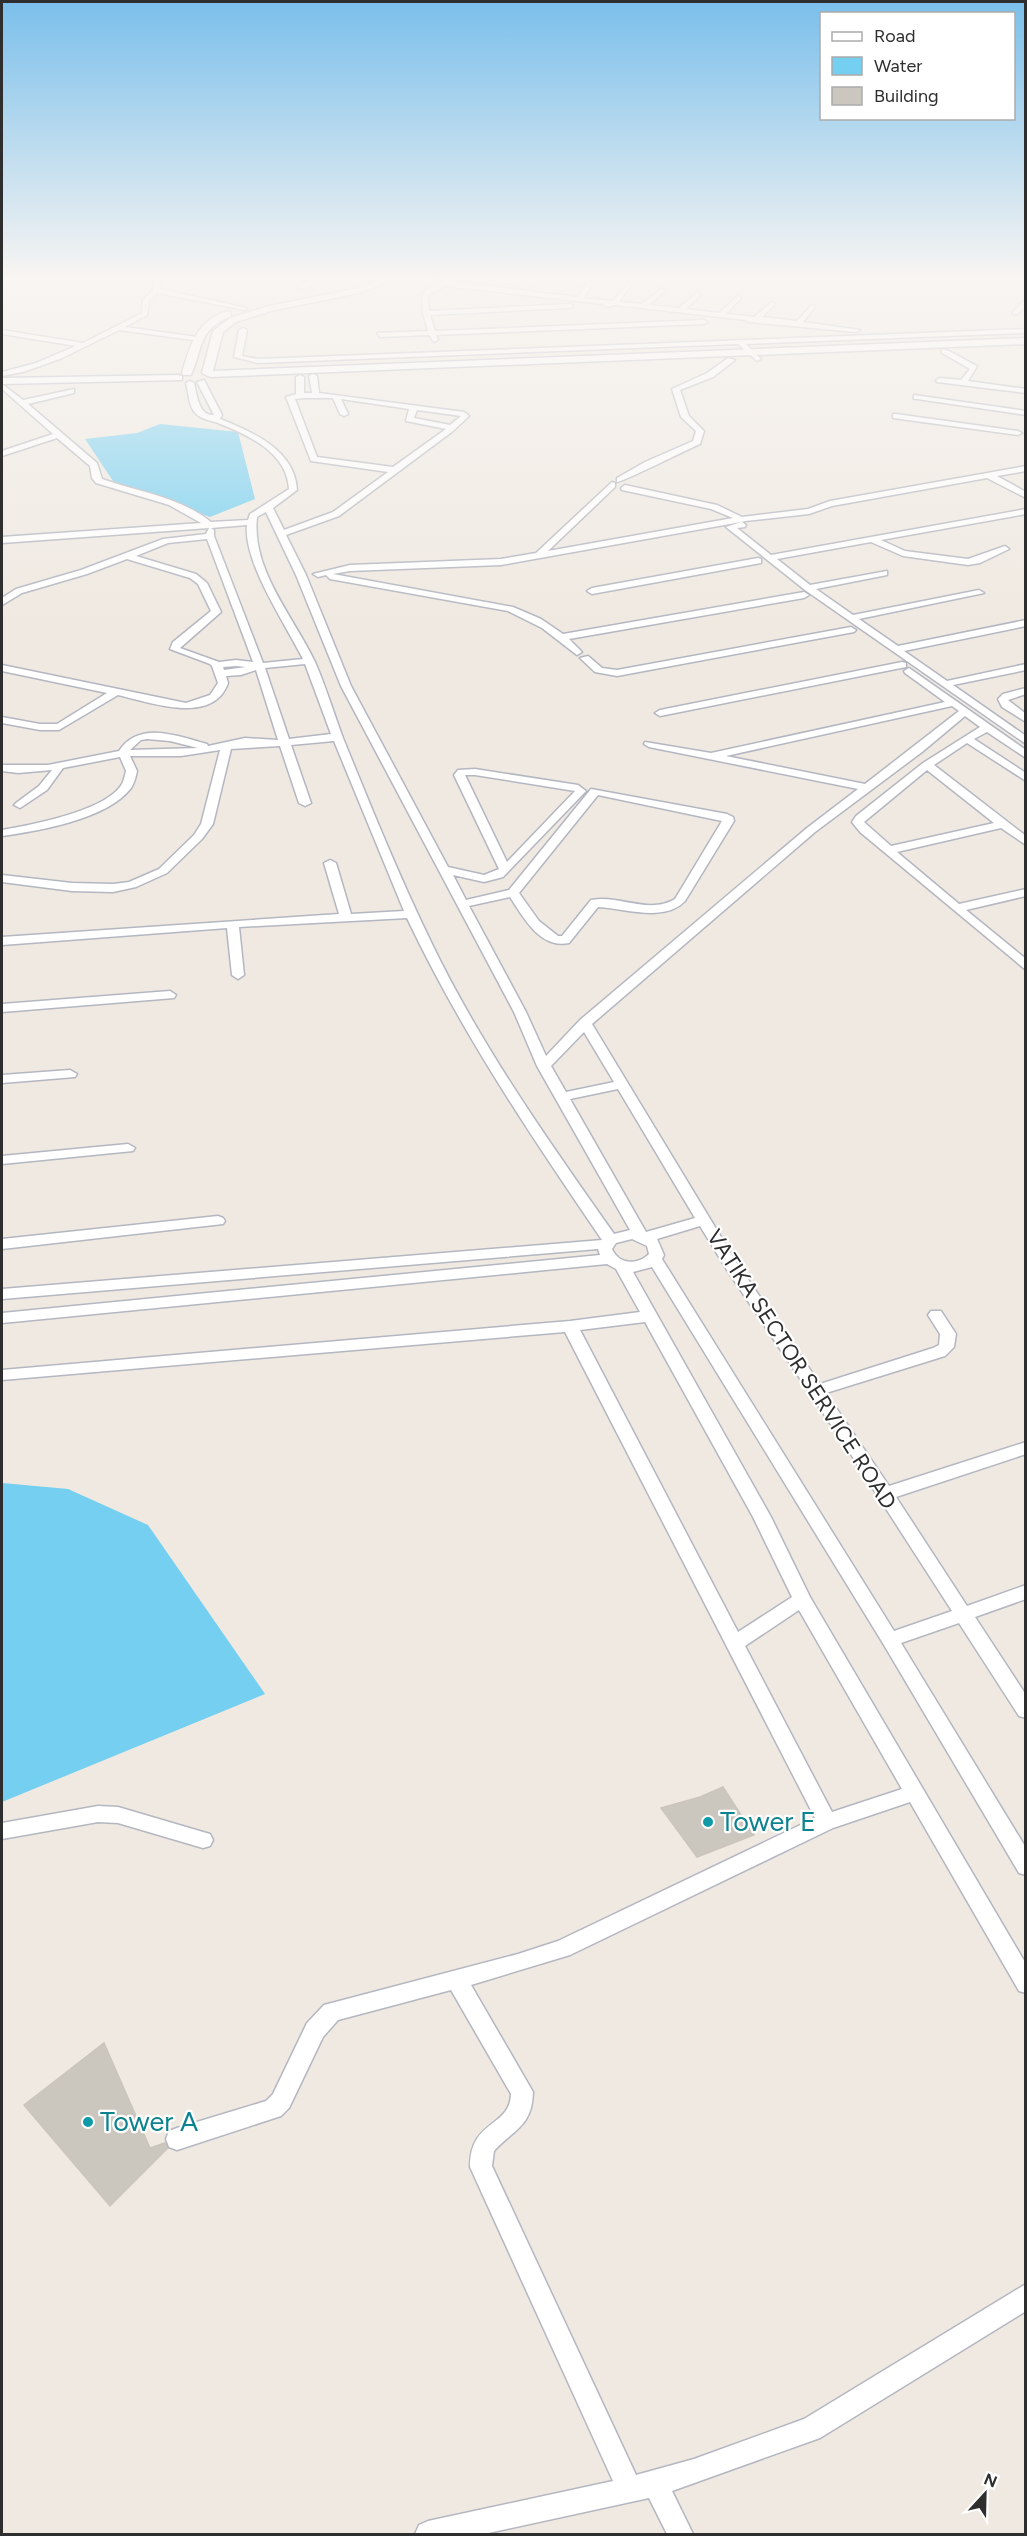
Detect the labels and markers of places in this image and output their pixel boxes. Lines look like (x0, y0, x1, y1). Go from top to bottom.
place label: Tower E (720, 1805, 816, 1838)
marker: Tower E (701, 1815, 715, 1829)
place label: Tower A (100, 2105, 199, 2138)
marker: Tower A (81, 2115, 95, 2129)

